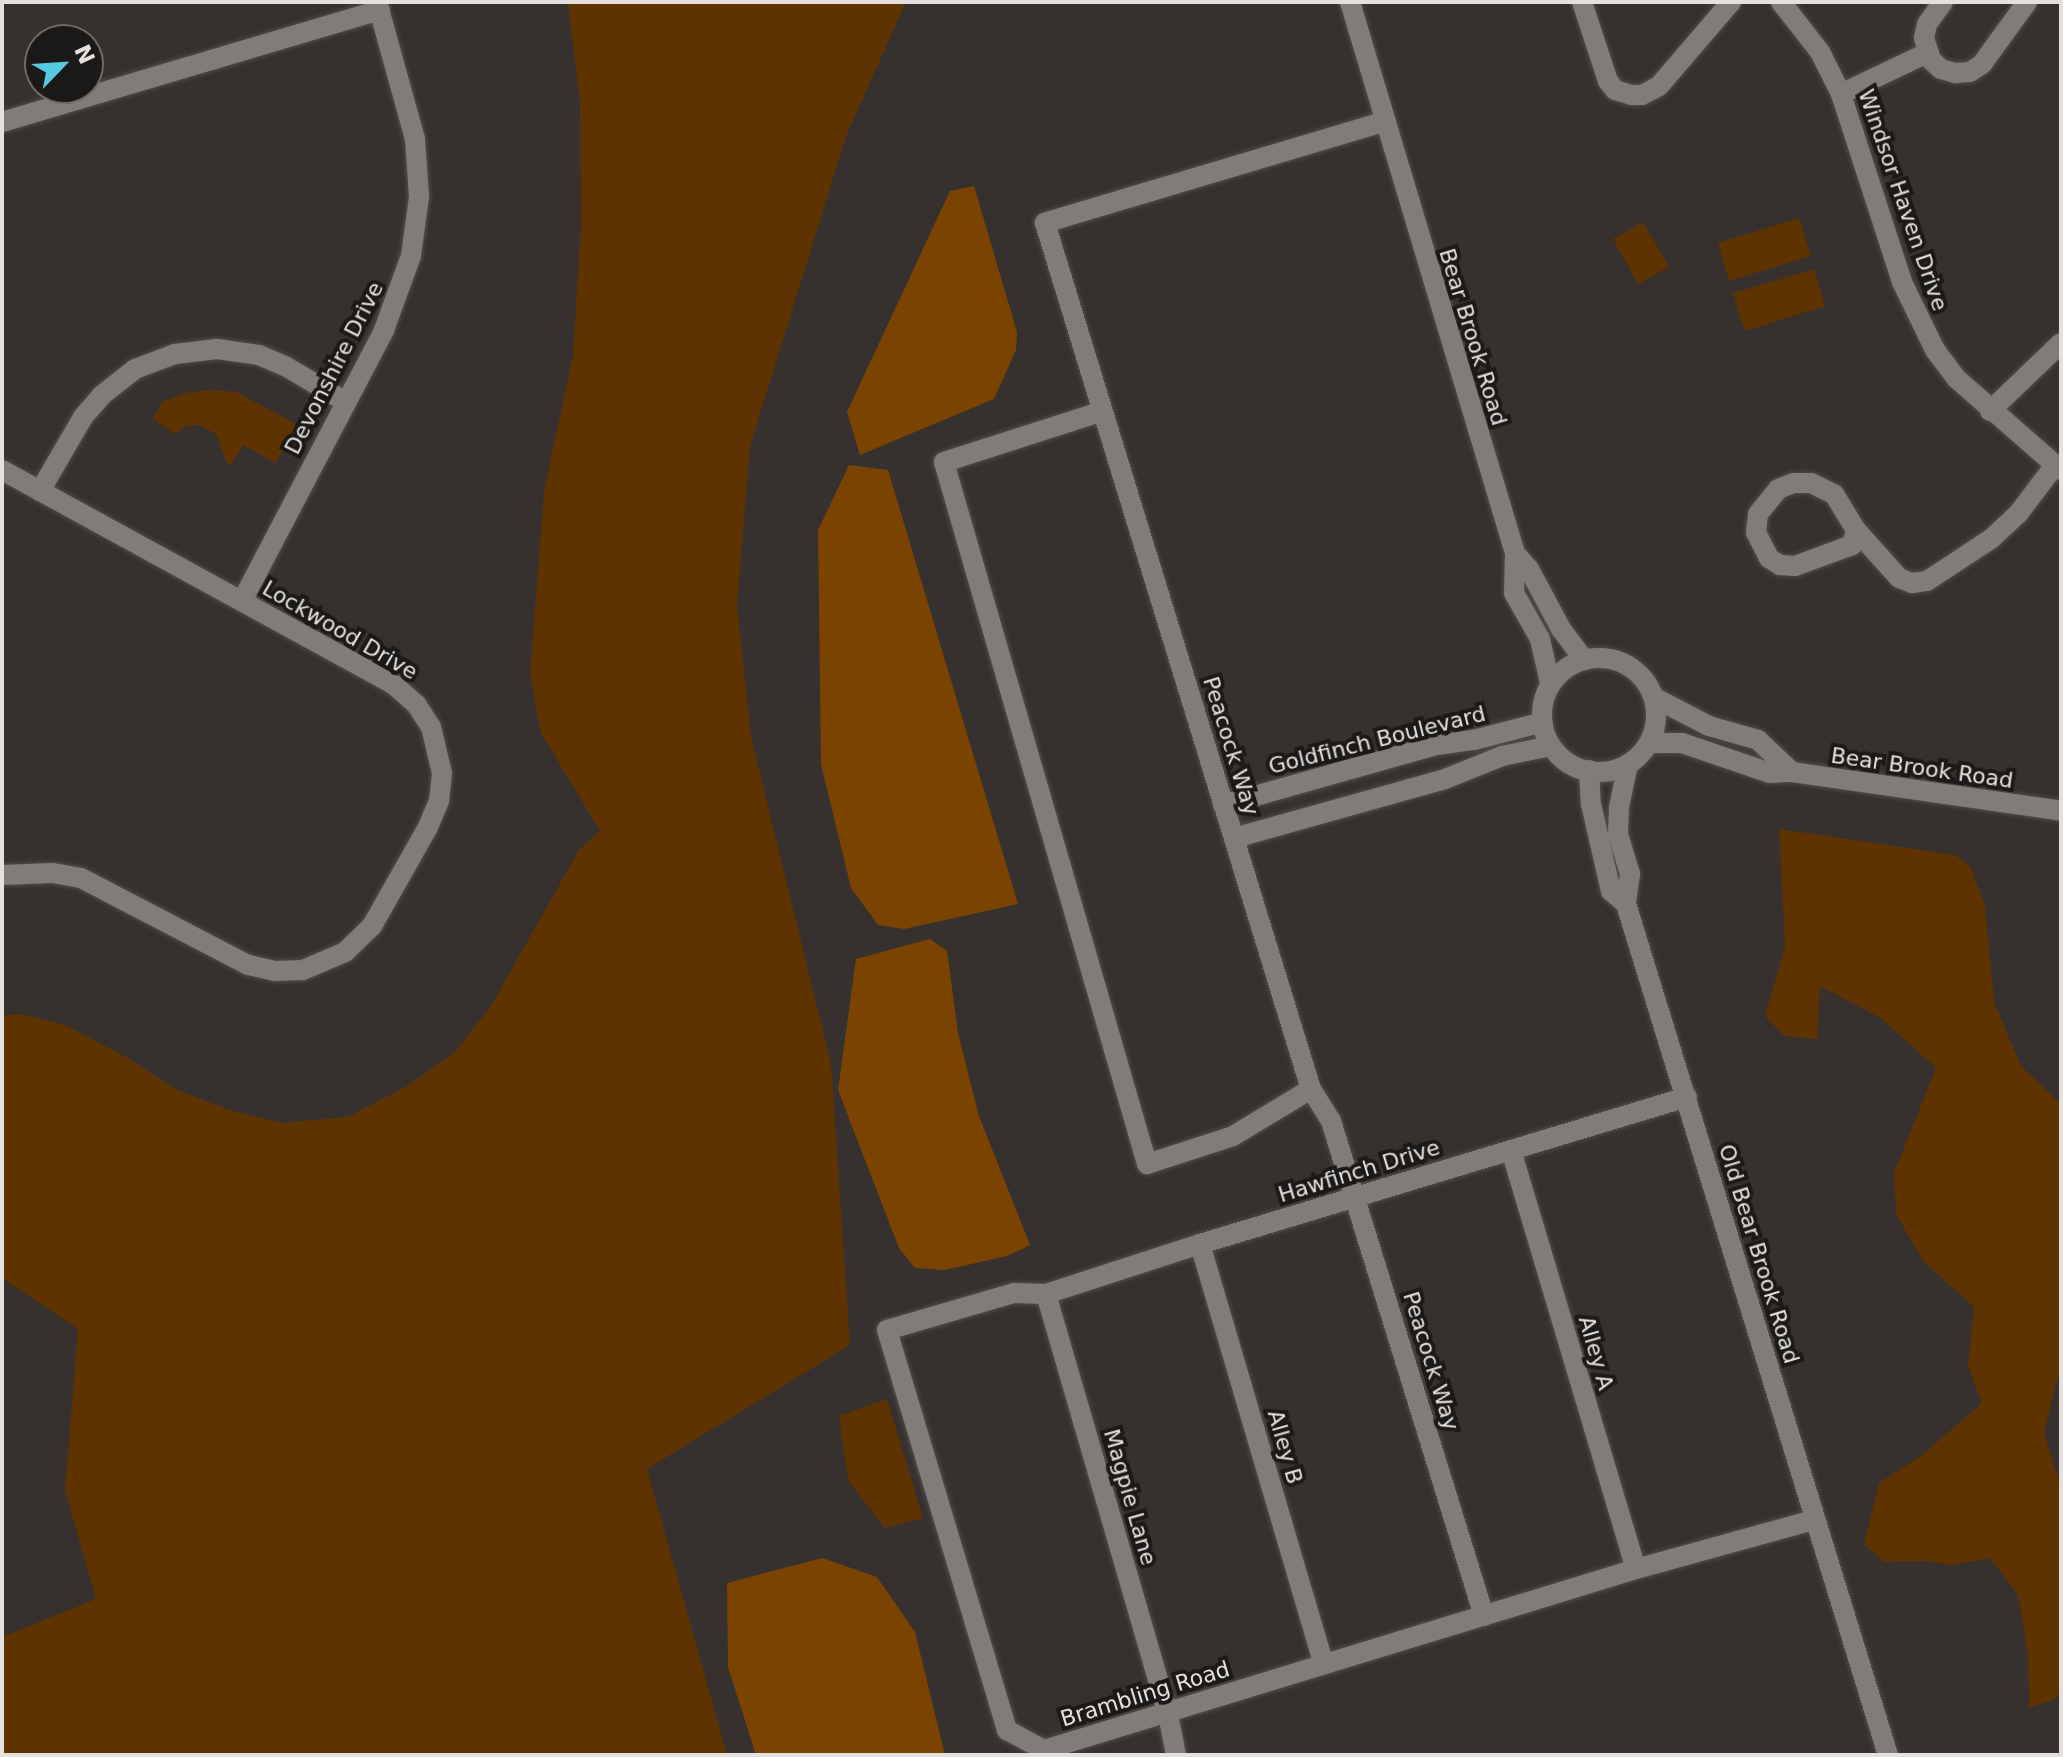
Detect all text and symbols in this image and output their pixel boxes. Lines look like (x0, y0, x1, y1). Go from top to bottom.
north arrow (24, 24, 104, 104)
text: N (69, 41, 100, 68)
street label: Windsor Haven Drive (1853, 86, 1953, 314)
street label: Bear Brook Road (1434, 245, 1512, 429)
street label: Devonshire Drive (279, 277, 389, 459)
street label: Lockwood Drive (258, 575, 422, 685)
street label: Peacock Way (1197, 673, 1265, 819)
street label: Goldfinch Boulevard (1266, 700, 1488, 780)
street label: Bear Brook Road (1829, 742, 2015, 794)
street label: Hawfinch Drive (1275, 1134, 1443, 1208)
street label: Old Bear Brook Road (1713, 1141, 1805, 1367)
street label: Peacock Way (1397, 1288, 1465, 1434)
street label: Alley A (1573, 1313, 1619, 1393)
street label: Alley B (1262, 1407, 1308, 1487)
street label: Magpie Lane (1098, 1426, 1162, 1568)
street label: Brambling Road (1057, 1656, 1233, 1732)

